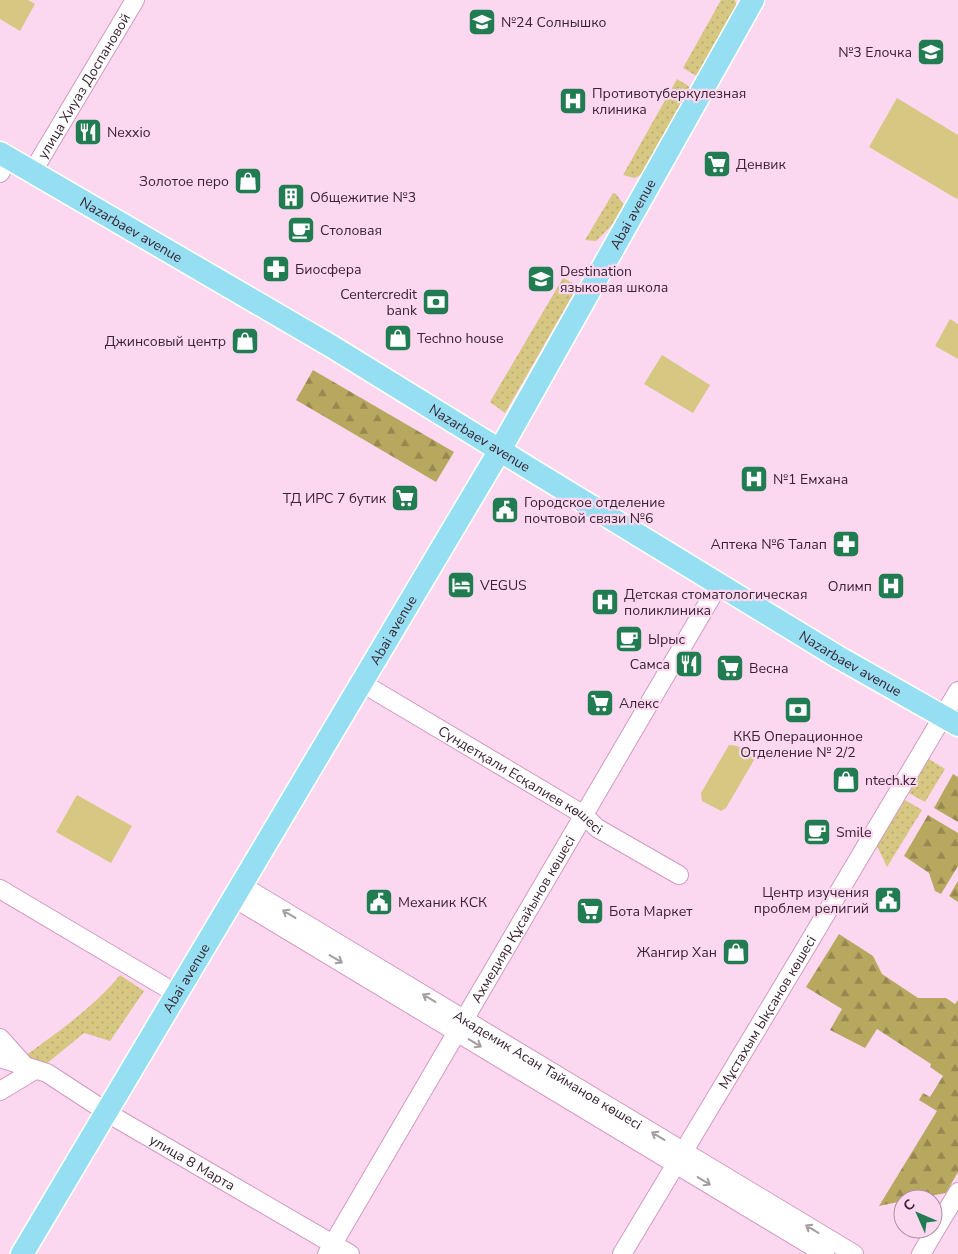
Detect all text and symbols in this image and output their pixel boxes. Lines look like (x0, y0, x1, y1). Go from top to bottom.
school or university icon: №24 Солнышко (467, 7, 497, 37)
street label: улица Хиуаз Доспановой (33, 10, 135, 162)
place label: №24 Солнышко (501, 13, 607, 32)
school or university icon: №3 Елочка (916, 37, 946, 67)
place label: №3 Елочка (838, 43, 912, 62)
place label: Противотуберкулезная клиника (592, 84, 746, 119)
hospital icon: Противотуберкулезная клиника (558, 86, 588, 116)
restaurant icon: Nexxio (73, 117, 103, 147)
place label: Nexxio (107, 123, 151, 142)
supermarket icon: Денвик (702, 149, 732, 179)
place label: Денвик (736, 155, 787, 174)
shop icon: Золотое перо (233, 166, 263, 196)
place label: Золотое перо (139, 172, 229, 191)
street label: Abai avenue (605, 175, 660, 253)
building icon: Общежитие №3 (276, 182, 306, 212)
place label: Общежитие №3 (310, 188, 416, 207)
street label: Nazarbaev avenue (77, 192, 186, 267)
cafe icon: Столовая (286, 215, 316, 245)
place label: Столовая (320, 221, 382, 240)
pharmacy icon: Биосфера (261, 254, 291, 284)
place label: Биосфера (295, 260, 362, 279)
place label: Destination языковая школа (560, 262, 668, 297)
school or university icon: Destination языковая школа (526, 264, 556, 294)
place label: Centercredit bank (340, 285, 418, 320)
bank icon: Centercredit bank (421, 287, 451, 317)
shop icon: Techno house (383, 323, 413, 353)
shop icon: Джинсовый центр (230, 326, 260, 356)
place label: Techno house (417, 329, 503, 348)
place label: Джинсовый центр (105, 332, 226, 351)
street label: Nazarbaev avenue (426, 399, 534, 476)
hospital icon: №1 Емхана (739, 464, 769, 494)
place label: №1 Емхана (773, 470, 848, 489)
supermarket icon: ТД ИРС 7 бутик (390, 483, 420, 513)
place label: ТД ИРС 7 бутик (283, 489, 387, 508)
place label: Городское отделение почтовой связи №6 (524, 493, 665, 528)
public building icon: Городское отделение почтовой связи №6 (490, 495, 520, 525)
pharmacy icon: Аптека №6 Талап (831, 529, 861, 559)
place label: Аптека №6 Талап (711, 535, 827, 554)
hotel icon: VEGUS (446, 570, 476, 600)
hospital icon: Олимп (876, 571, 906, 601)
place label: VEGUS (479, 576, 527, 595)
place label: Олимп (828, 577, 872, 596)
place label: Детская стоматологическая поликлиника (624, 585, 807, 620)
hospital icon: Детская стоматологическая поликлиника (590, 587, 620, 617)
street label: Abai avenue (365, 592, 421, 668)
cafe icon: Ырыс (614, 624, 644, 654)
street label: Nazarbaev avenue (796, 626, 905, 701)
place label: Ырыс (648, 630, 685, 649)
restaurant icon: Самса (674, 649, 704, 679)
supermarket icon: Весна (715, 653, 745, 683)
place label: Самса (630, 655, 670, 674)
place label: Весна (749, 659, 788, 678)
supermarket icon: Алекс (585, 688, 615, 718)
place label: Алекс (619, 694, 659, 713)
bank icon: ККБ Операционное Отделение № 2/2 (783, 695, 813, 725)
street label: Сүндетқали Есқалиев көшесі (435, 721, 606, 839)
place label: ККБ Операционное Отделение № 2/2 (733, 727, 863, 762)
shop icon: ntech.kz (831, 765, 861, 795)
place label: ntech.kz (865, 771, 917, 790)
cafe icon: Smile (802, 817, 832, 847)
place label: Smile (836, 823, 871, 842)
street label: Ахмедияр Құсайынов көшесі (467, 832, 579, 1006)
place label: Центр изучения проблем религий (754, 883, 869, 918)
public building icon: Центр изучения проблем религий (873, 885, 903, 915)
public building icon: Механик КСК (364, 887, 394, 917)
place label: Механик КСК (398, 893, 487, 912)
supermarket icon: Бота Маркет (575, 896, 605, 926)
place label: Бота Маркет (609, 902, 693, 921)
one-way arrow (283, 909, 297, 919)
street label: Мұстахым Ықсанов көшесі (714, 932, 820, 1092)
shop icon: Жангир Хан (721, 937, 751, 967)
street label: Abai avenue (158, 940, 214, 1016)
place label: Жангир Хан (637, 943, 717, 962)
one-way arrow (328, 954, 342, 964)
one-way arrow (422, 993, 436, 1003)
street label: Академик Асан Тайманов көшесі (450, 1006, 646, 1134)
one-way arrow (467, 1038, 481, 1048)
street label: улица 8 Марта (146, 1130, 239, 1195)
one-way arrow (651, 1131, 665, 1141)
one-way arrow (696, 1176, 710, 1186)
north arrow (893, 1189, 943, 1239)
text: С (899, 1195, 920, 1215)
one-way arrow (806, 1223, 820, 1233)

